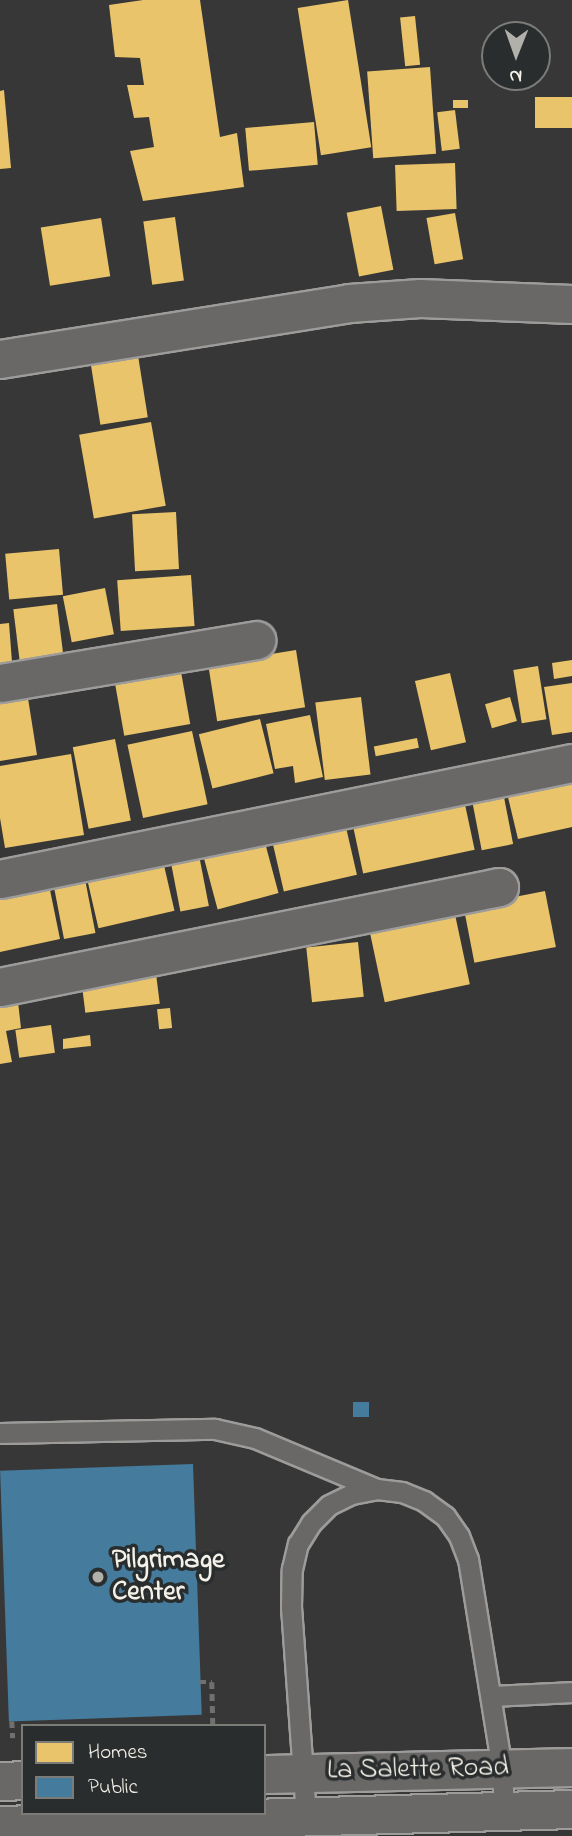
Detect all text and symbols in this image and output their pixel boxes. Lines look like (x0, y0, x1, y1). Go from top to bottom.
north arrow (481, 21, 551, 91)
text: N (509, 62, 522, 89)
place label: Pilgrimage Center (112, 1544, 225, 1610)
marker: Pilgrimage Center (90, 1569, 106, 1585)
legend (21, 1724, 266, 1815)
text: Homes (88, 1738, 148, 1768)
street label: La Salette Road (327, 1752, 509, 1788)
text: Public (88, 1773, 138, 1803)

